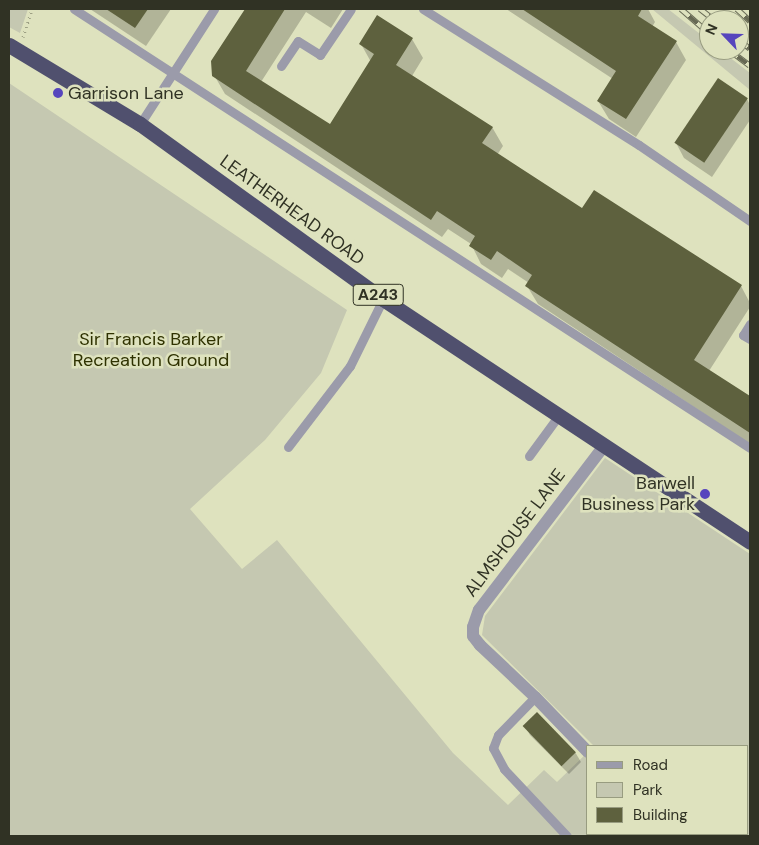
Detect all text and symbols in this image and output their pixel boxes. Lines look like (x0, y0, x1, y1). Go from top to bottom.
north arrow (699, 10, 749, 60)
text: N (701, 21, 722, 38)
place label: Garrison Lane (68, 82, 184, 104)
marker: Garrison Lane (52, 87, 64, 99)
street label: LEATHERHEAD ROAD (216, 150, 368, 270)
road number: A243 (352, 282, 404, 308)
park label: Sir Francis Barker Recreation Ground (73, 329, 229, 372)
street label: ALMSHOUSE LANE (460, 465, 570, 601)
place label: Barwell Business Park (582, 473, 695, 516)
marker: Barwell Business Park (699, 488, 711, 500)
legend (586, 745, 749, 835)
text: Road (633, 755, 668, 775)
text: Park (633, 780, 663, 800)
text: Building (633, 805, 688, 825)

